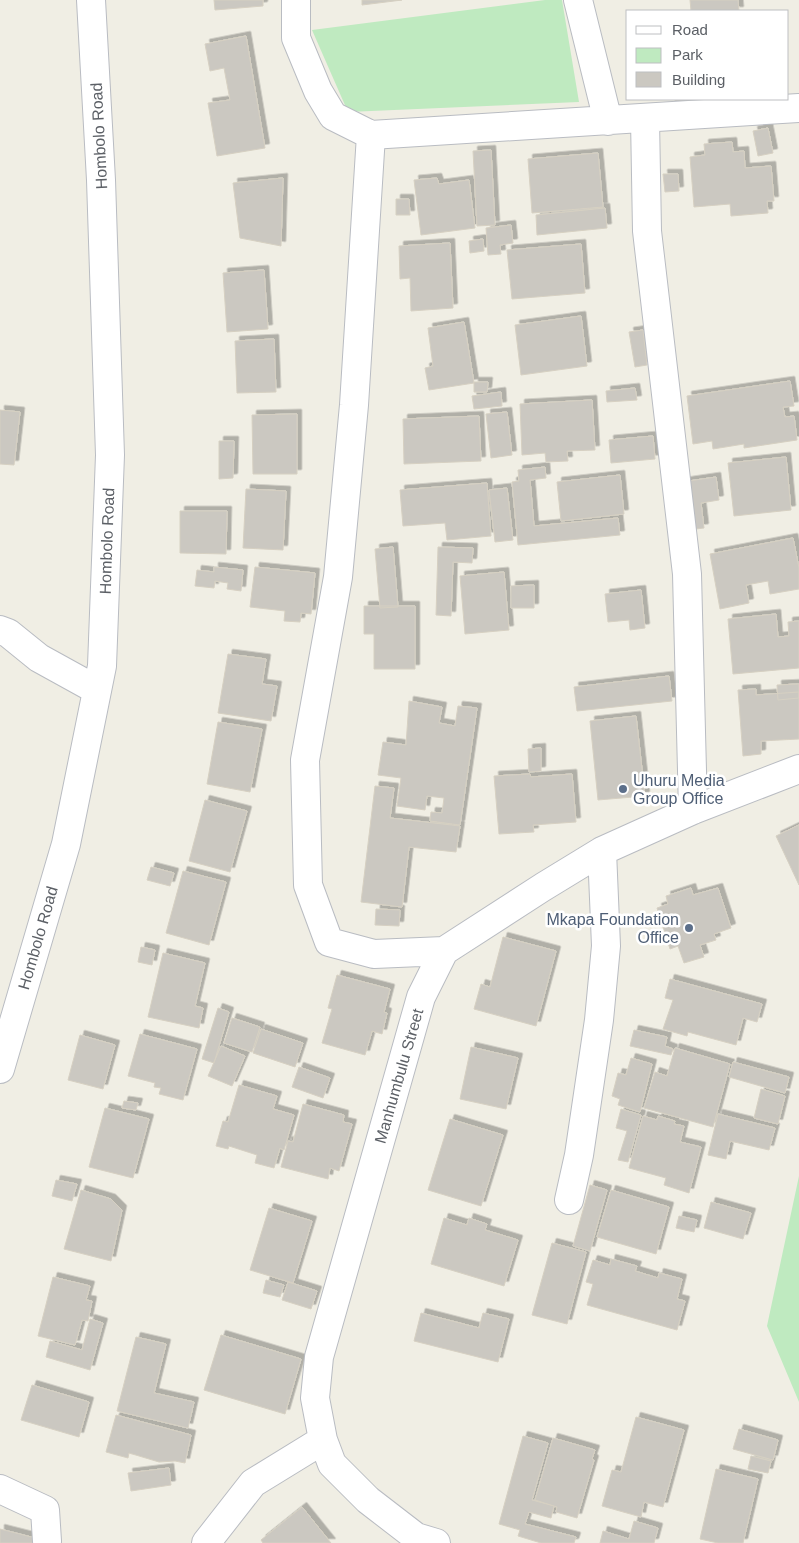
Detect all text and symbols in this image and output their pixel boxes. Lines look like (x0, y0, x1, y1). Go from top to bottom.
legend (626, 10, 789, 100)
text: Road (672, 21, 708, 38)
text: Park (672, 46, 703, 63)
text: Building (672, 71, 725, 88)
street label: Hombolo Road (88, 82, 110, 190)
street label: Hombolo Road (97, 487, 117, 595)
place label: Uhuru Media Group Office (633, 772, 725, 807)
marker: Uhuru Media Group Office (617, 783, 629, 795)
street label: Hombolo Road (15, 884, 61, 992)
place label: Mkapa Foundation Office (546, 911, 679, 946)
marker: Mkapa Foundation Office (683, 922, 695, 934)
street label: Manhumbulu Street (372, 1006, 427, 1145)

